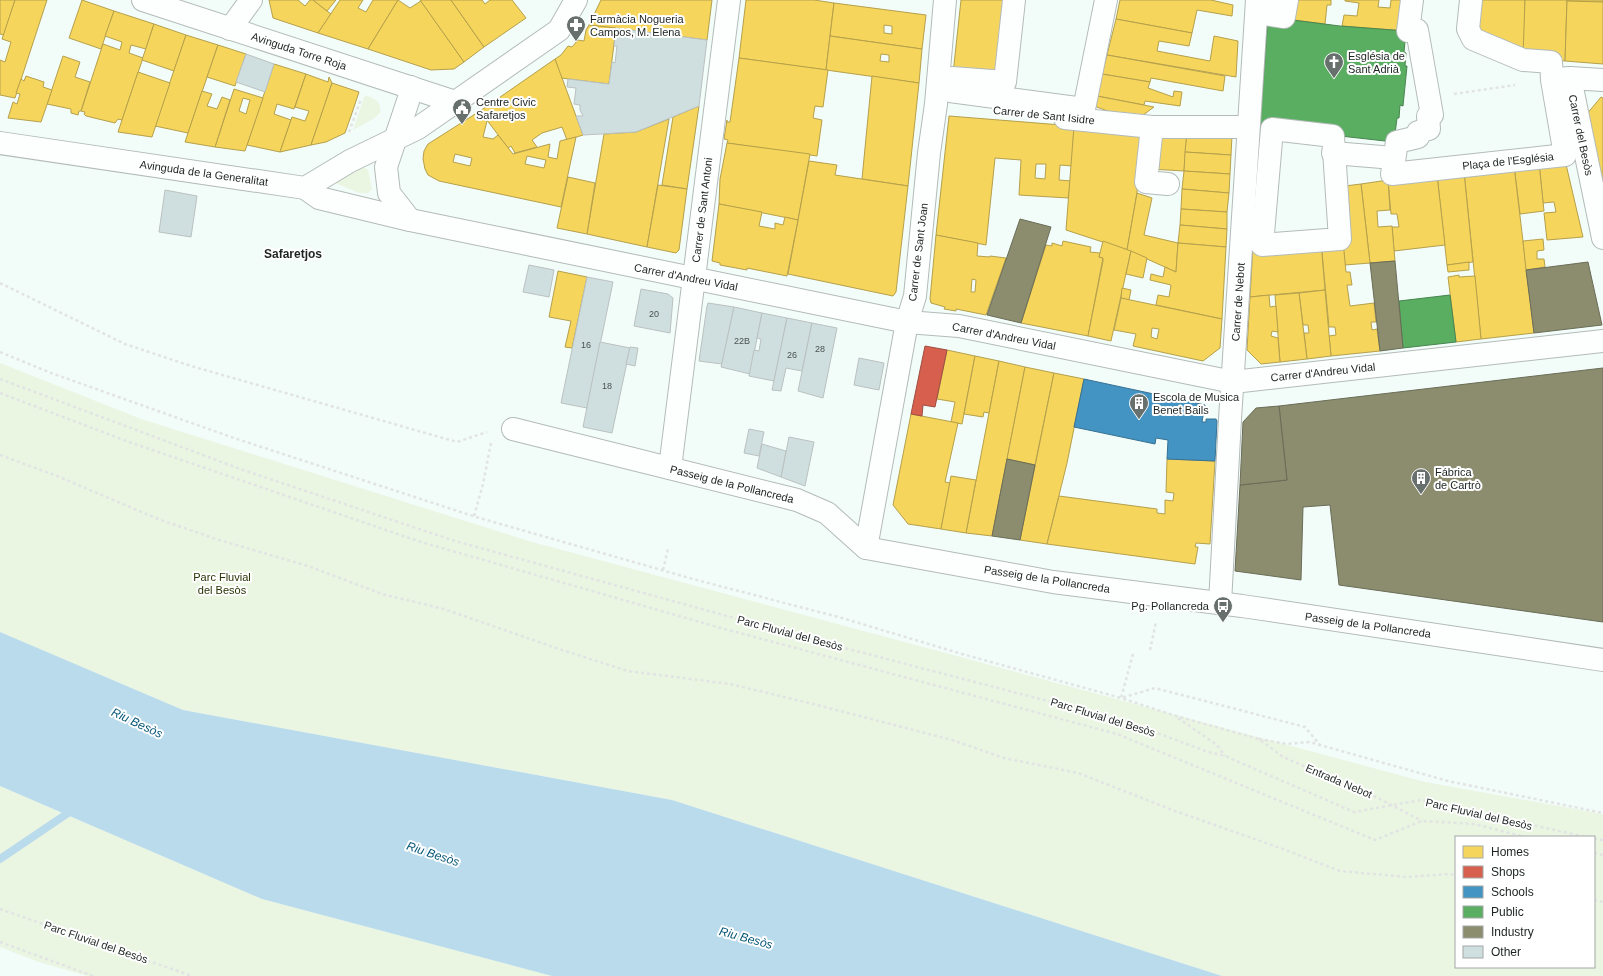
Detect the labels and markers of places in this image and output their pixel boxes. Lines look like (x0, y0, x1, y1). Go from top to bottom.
place label: Farmàcia Nogueria Campos, M. Elena (590, 13, 684, 38)
pharmacy icon: Farmàcia Nogueria Campos, M. Elena (565, 14, 587, 42)
place label: Església de Sant Adrià (1348, 50, 1405, 75)
church icon: Església de Sant Adrià (1323, 51, 1345, 79)
place label: Centre Civic Safaretjos (476, 96, 536, 121)
public building icon: Centre Civic Safaretjos (451, 97, 473, 125)
place label: Escola de Musica Benet Bails (1153, 391, 1240, 416)
building icon: Escola de Musica Benet Bails (1128, 392, 1150, 420)
place label: Fábrica de Cartrò (1435, 466, 1481, 491)
building icon: Fábrica de Cartrò (1410, 467, 1432, 495)
bus stop icon: Pg. Pollancreda (1212, 595, 1234, 623)
place label: Pg. Pollancreda (1131, 600, 1210, 612)

